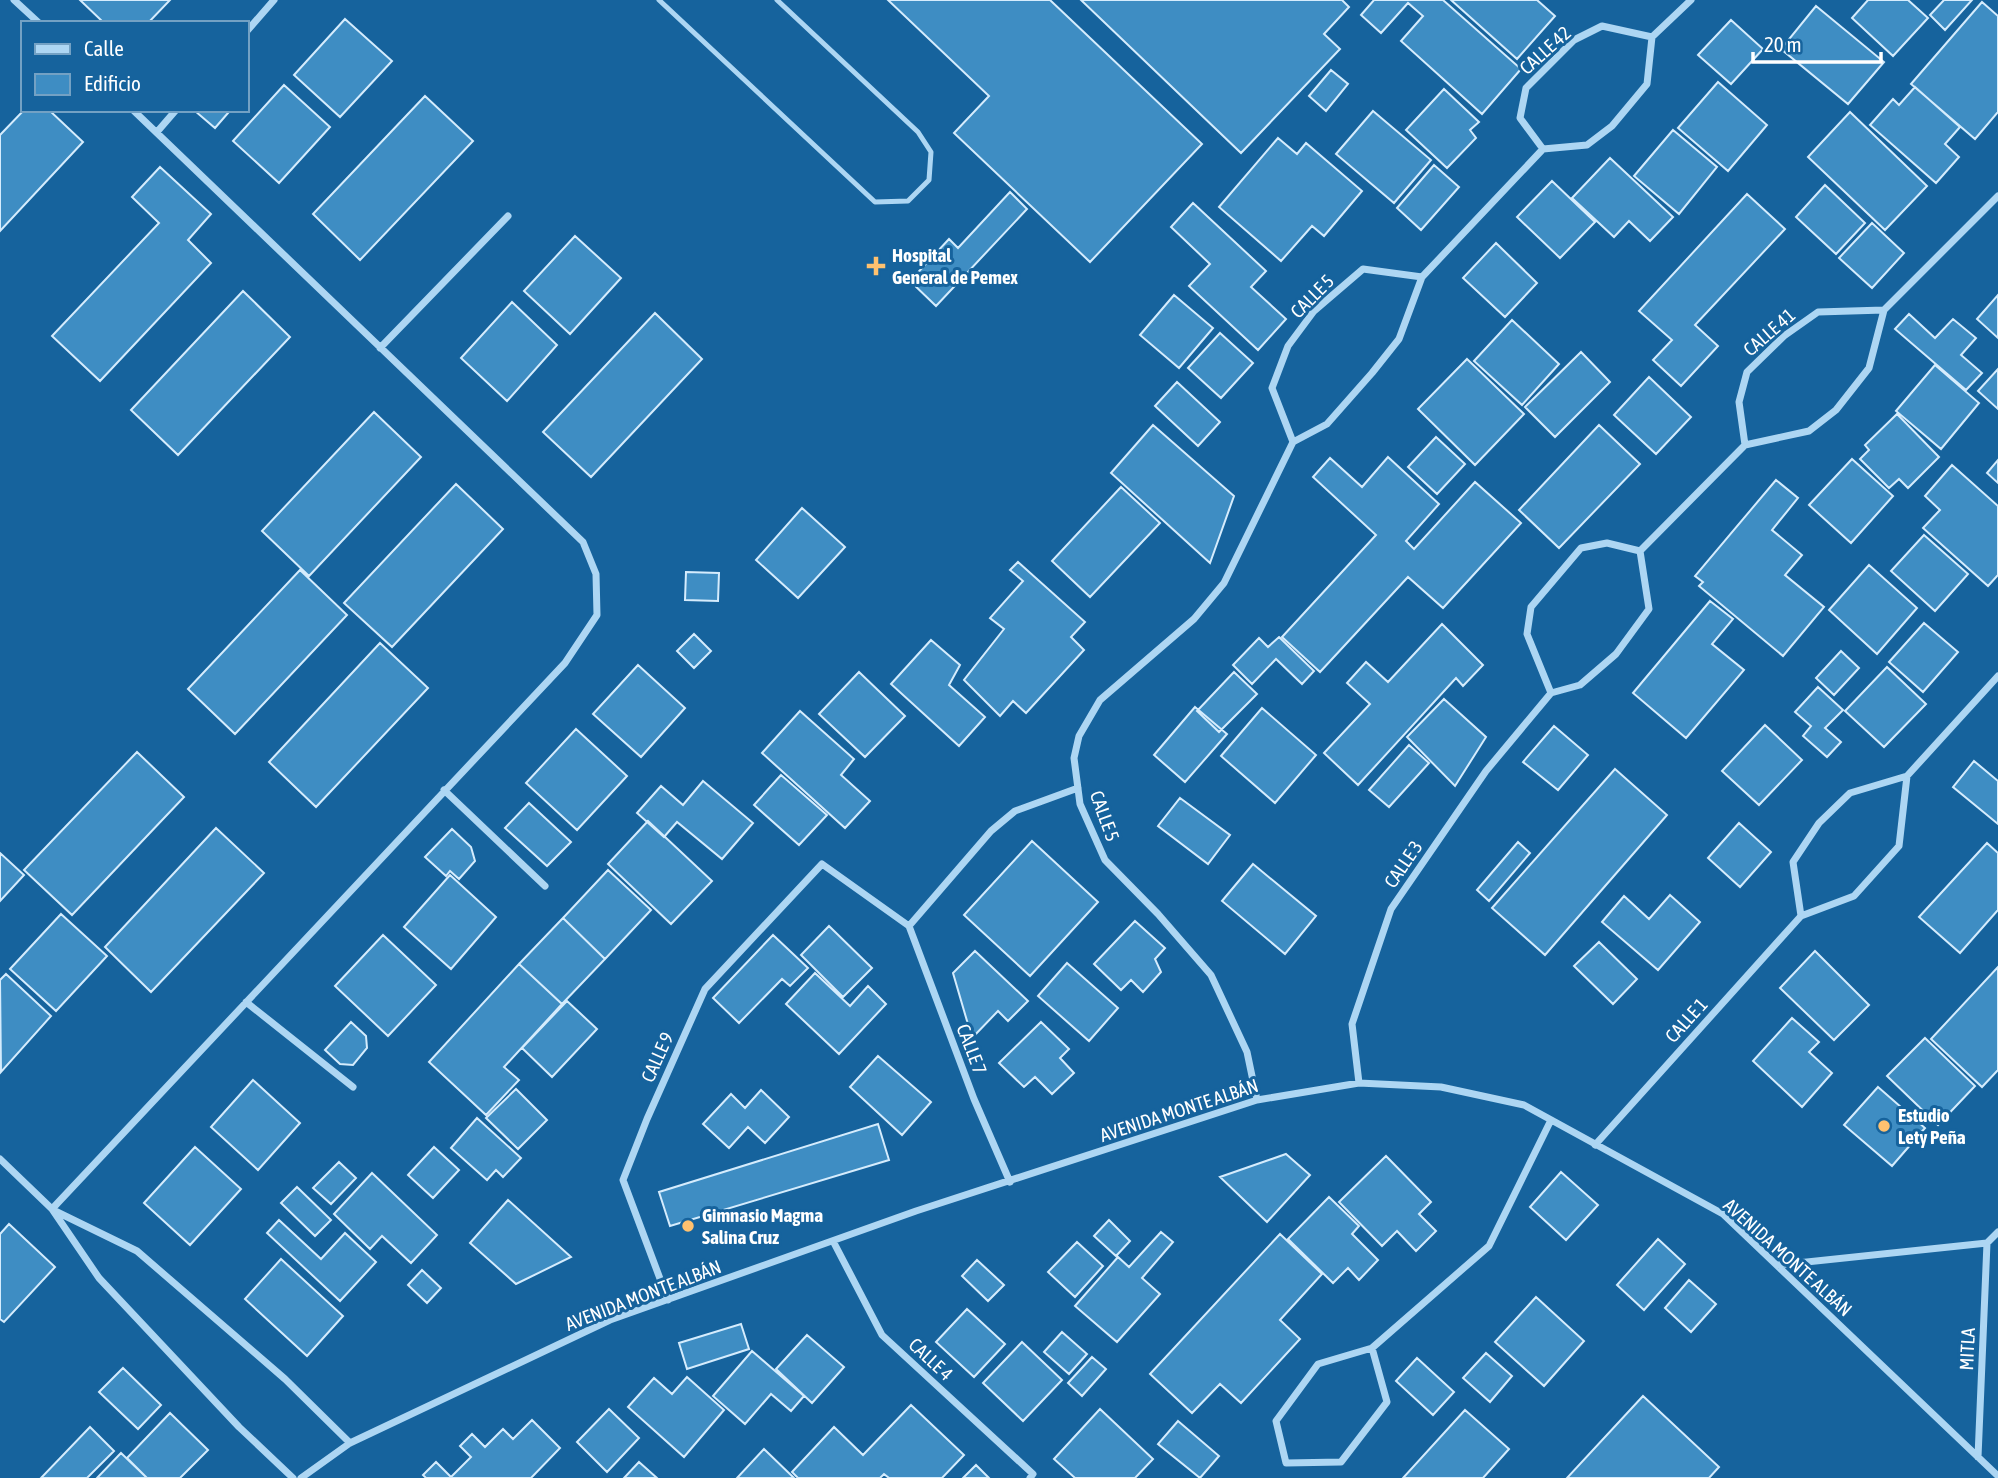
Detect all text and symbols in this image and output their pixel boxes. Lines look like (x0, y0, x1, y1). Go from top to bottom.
legend (21, 21, 248, 112)
street label: CALLE 42 (1515, 21, 1575, 79)
scale bar (1753, 21, 1881, 65)
text: 20 m (1764, 32, 1802, 56)
text: Calle (84, 36, 124, 60)
text: Edificio (84, 71, 141, 95)
place label: Hospital General de Pemex (892, 244, 1018, 288)
marker: Hospital General de Pemex (866, 256, 886, 276)
street label: CALLE 5 (1286, 270, 1338, 322)
street label: CALLE 41 (1739, 304, 1799, 360)
street label: CALLE 5 (1086, 788, 1124, 844)
street label: CALLE 3 (1379, 836, 1427, 892)
street label: CALLE 1 (1660, 993, 1712, 1047)
street label: CALLE 7 (952, 1021, 992, 1077)
street label: CALLE 9 (636, 1029, 678, 1085)
street label: AVENIDA MONTE ALBÁN (1097, 1074, 1261, 1146)
place label: Estudio Lety Peña (1898, 1104, 1966, 1148)
marker: Estudio Lety Peña (1876, 1118, 1892, 1134)
street label: AVENIDA MONTE ALBÁN (1719, 1194, 1857, 1320)
place label: Gimnasio Magma Salina Cruz (702, 1204, 823, 1248)
marker: Gimnasio Magma Salina Cruz (680, 1218, 696, 1234)
street label: AVENIDA MONTE ALBÁN (562, 1255, 724, 1335)
street label: MITLA (1955, 1326, 1979, 1371)
street label: CALLE 4 (904, 1333, 958, 1385)

